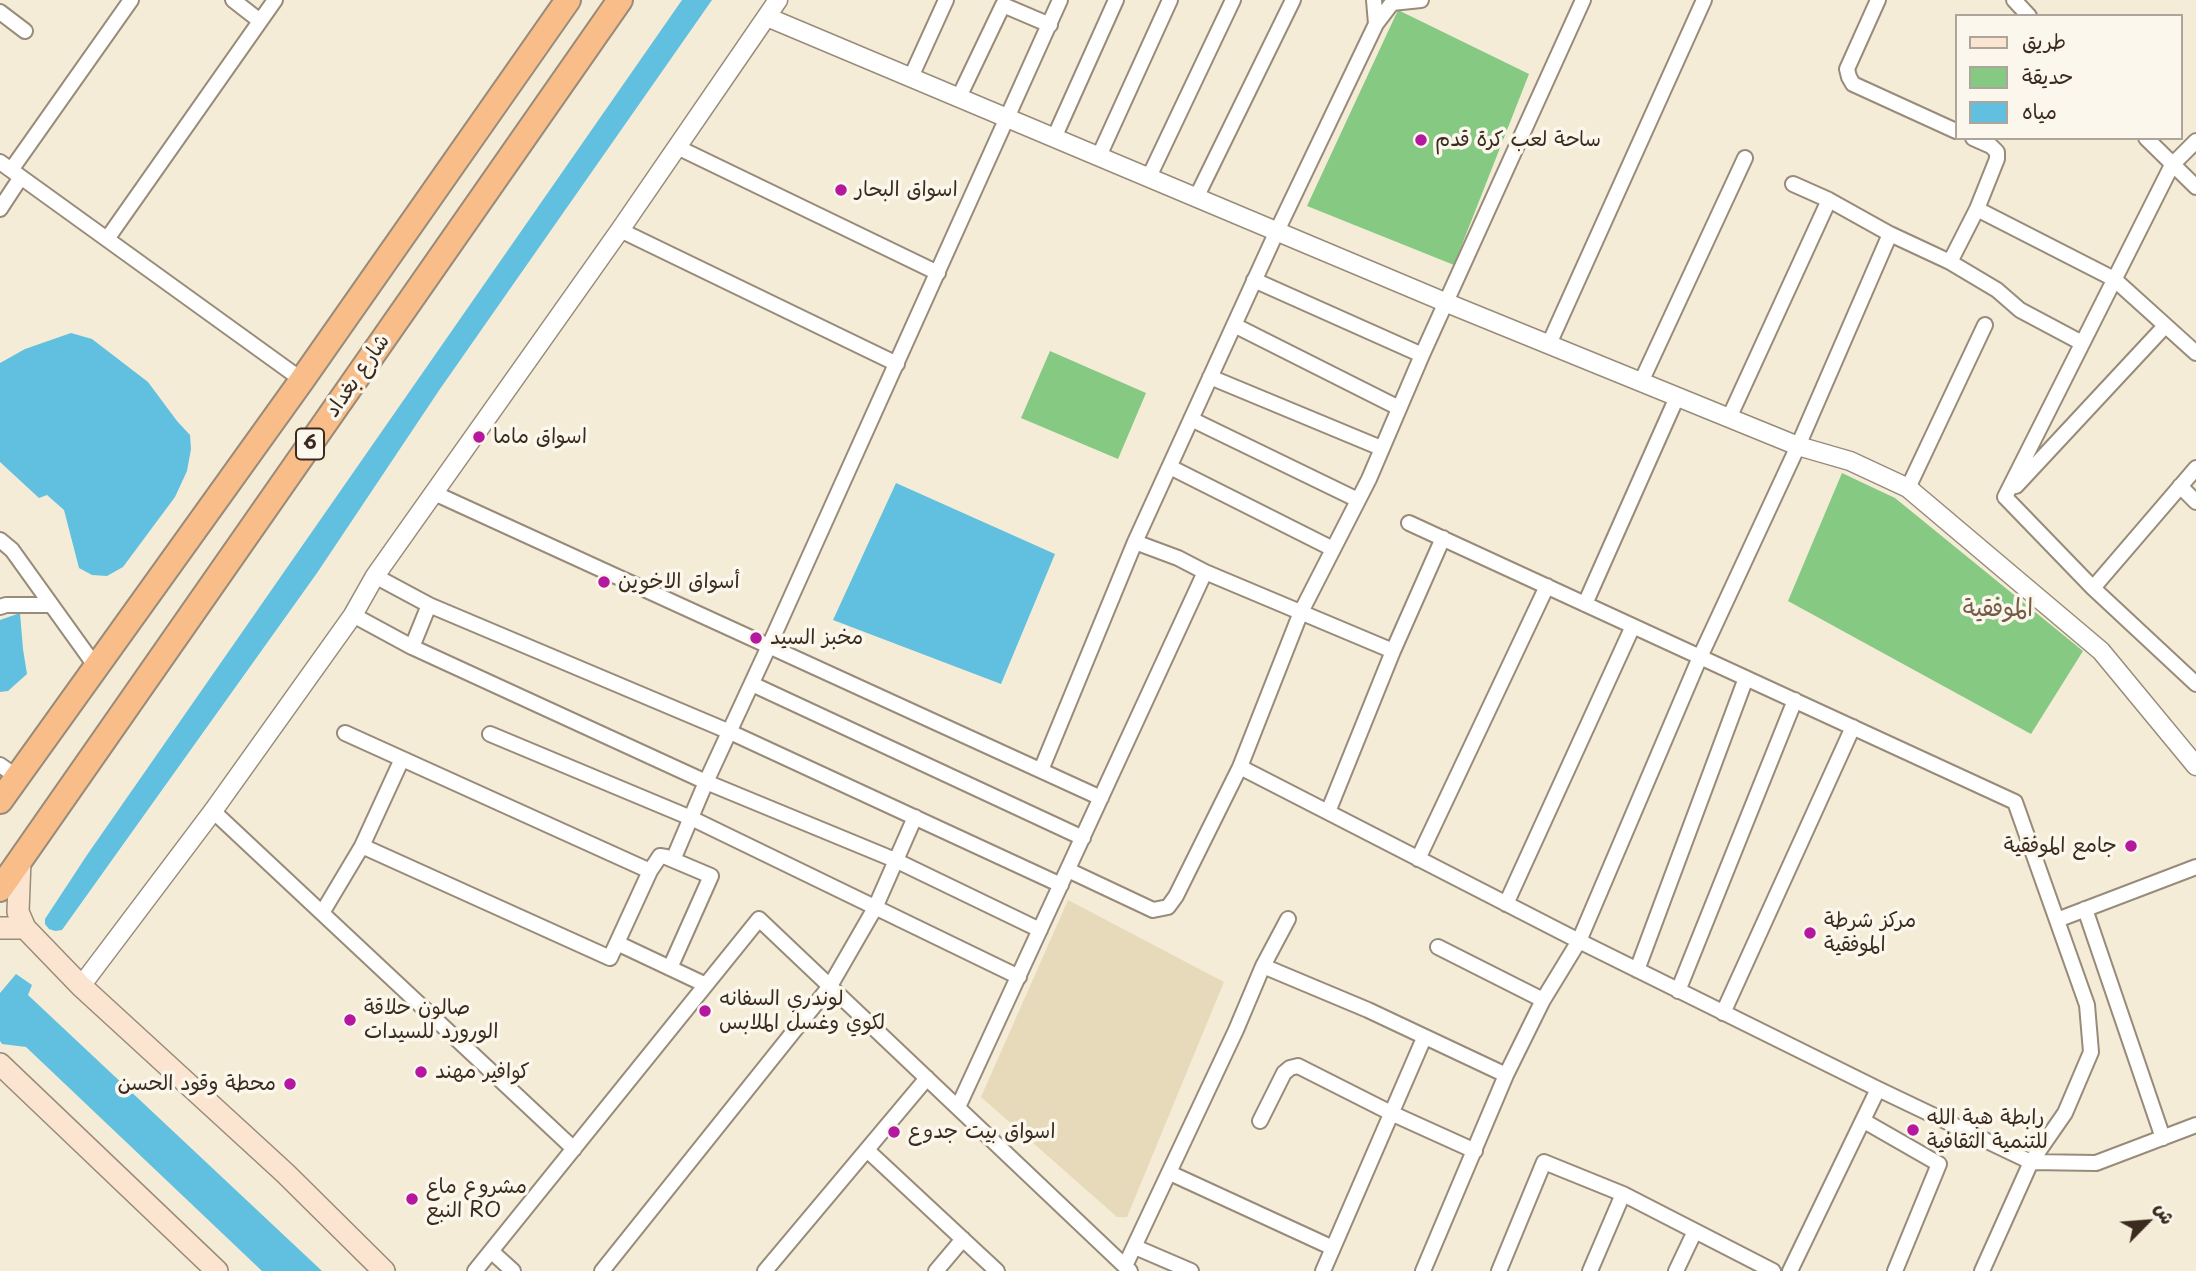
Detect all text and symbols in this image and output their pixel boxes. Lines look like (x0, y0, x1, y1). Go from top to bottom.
legend (1954, 14, 2182, 140)
text: طريق (2022, 24, 2066, 56)
text: حديقة (2022, 59, 2073, 91)
text: مياه (2022, 94, 2057, 126)
place label: ساحة لعب كرة قدم (1435, 127, 1601, 153)
marker: ساحة لعب كرة قدم (1413, 132, 1429, 148)
place label: اسواق البحار (855, 177, 958, 203)
marker: اسواق البحار (833, 182, 849, 198)
street label: شارع بغداد (320, 330, 396, 422)
place label: اسواق ماما (493, 424, 587, 450)
road number: 6 (296, 428, 324, 460)
marker: اسواق ماما (471, 429, 487, 445)
place label: أسواق الاخوين (618, 569, 740, 595)
marker: أسواق الاخوين (596, 574, 612, 590)
district label: الموفقية (1963, 595, 2033, 623)
place label: مخبز السيد (770, 625, 863, 651)
marker: مخبز السيد (748, 630, 764, 646)
place label: جامع الموفقية (2004, 833, 2117, 859)
marker: جامع الموفقية (2123, 838, 2139, 854)
place label: مركز شرطة الموفقية (1824, 908, 1916, 958)
marker: مركز شرطة الموفقية (1802, 925, 1818, 941)
place label: لوندري السفانه لكوي وغسل الملابس (719, 986, 885, 1036)
place label: صالون حلاقة الورورد للسيدات (364, 995, 498, 1045)
marker: لوندري السفانه لكوي وغسل الملابس (697, 1003, 713, 1019)
marker: صالون حلاقة الورورد للسيدات (342, 1012, 358, 1028)
place label: كوافير مهند (435, 1059, 530, 1085)
marker: كوافير مهند (413, 1064, 429, 1080)
place label: محطة وقود الحسن (117, 1071, 276, 1097)
marker: محطة وقود الحسن (282, 1076, 298, 1092)
place label: رابطة هبة الله للتنمية الثقافية (1927, 1105, 2048, 1155)
place label: اسواق بيت جدوع (908, 1119, 1056, 1145)
marker: رابطة هبة الله للتنمية الثقافية (1905, 1122, 1921, 1138)
marker: اسواق بيت جدوع (886, 1124, 902, 1140)
place label: مشروع ماع النبع RO (426, 1174, 527, 1224)
north arrow (2112, 1187, 2182, 1257)
marker: مشروع ماع النبع RO (404, 1191, 420, 1207)
text: ش (2149, 1198, 2183, 1229)

